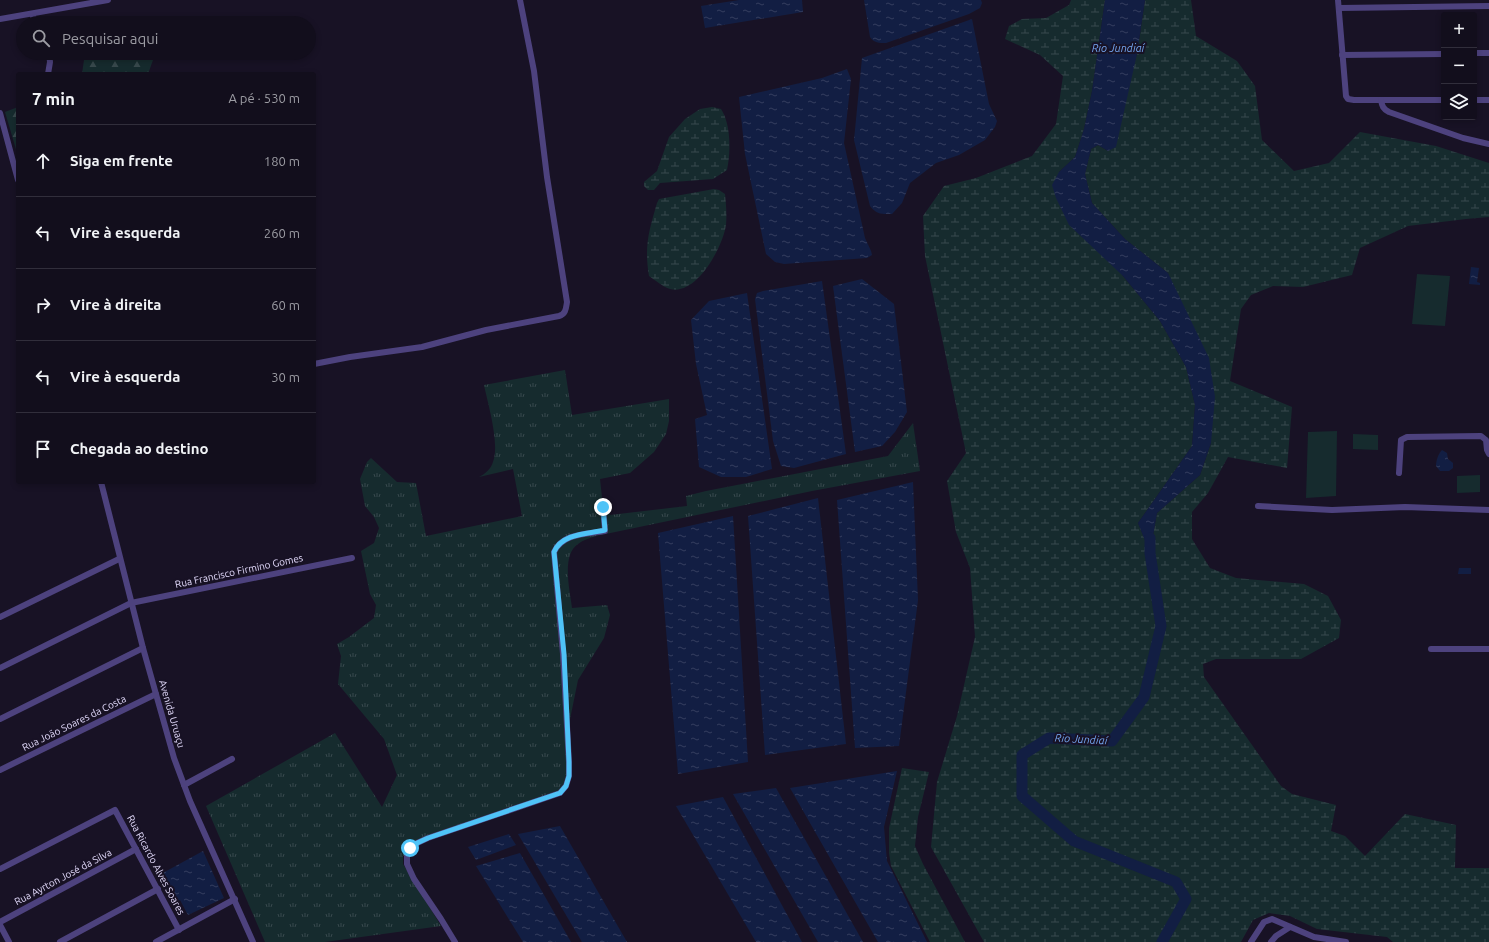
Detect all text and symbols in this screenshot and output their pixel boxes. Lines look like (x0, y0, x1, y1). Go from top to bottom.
map controls (1441, 12, 1477, 120)
button: + (1441, 12, 1477, 48)
search box (16, 16, 316, 60)
icon: search (30, 27, 52, 49)
text: Pesquisar aqui (62, 30, 158, 47)
water label: Rio Jundiaí (1092, 42, 1146, 54)
button: − (1441, 48, 1477, 84)
button: layers (1441, 84, 1477, 120)
text: 7 min (32, 89, 75, 108)
text: A pé · 530 m (228, 91, 300, 105)
icon: ahead (32, 150, 54, 172)
text: Siga em frente (70, 152, 173, 169)
text: 180 m (264, 154, 300, 168)
icon: left (32, 222, 54, 244)
text: Vire à esquerda (70, 224, 180, 241)
text: 260 m (264, 226, 300, 240)
icon: right (32, 294, 54, 316)
text: Vire à direita (70, 296, 162, 313)
text: 60 m (271, 298, 300, 312)
icon: left (32, 366, 54, 388)
text: Vire à esquerda (70, 368, 180, 385)
text: 30 m (271, 370, 300, 384)
icon: arrive (32, 438, 54, 460)
text: Chegada ao destino (70, 440, 209, 457)
route end (594, 498, 612, 516)
street label: Rua Francisco Firmino Gomes (174, 552, 304, 590)
street label: Avenida Uruaçu (157, 679, 187, 749)
street label: Rua João Soares da Costa (20, 693, 128, 753)
water label: Rio Jundiaí (1054, 732, 1109, 746)
street label: Rua Ricardo Alves Soares (125, 813, 187, 917)
route start (401, 839, 419, 857)
street label: Rua Ayrton José da Silva (12, 847, 114, 907)

